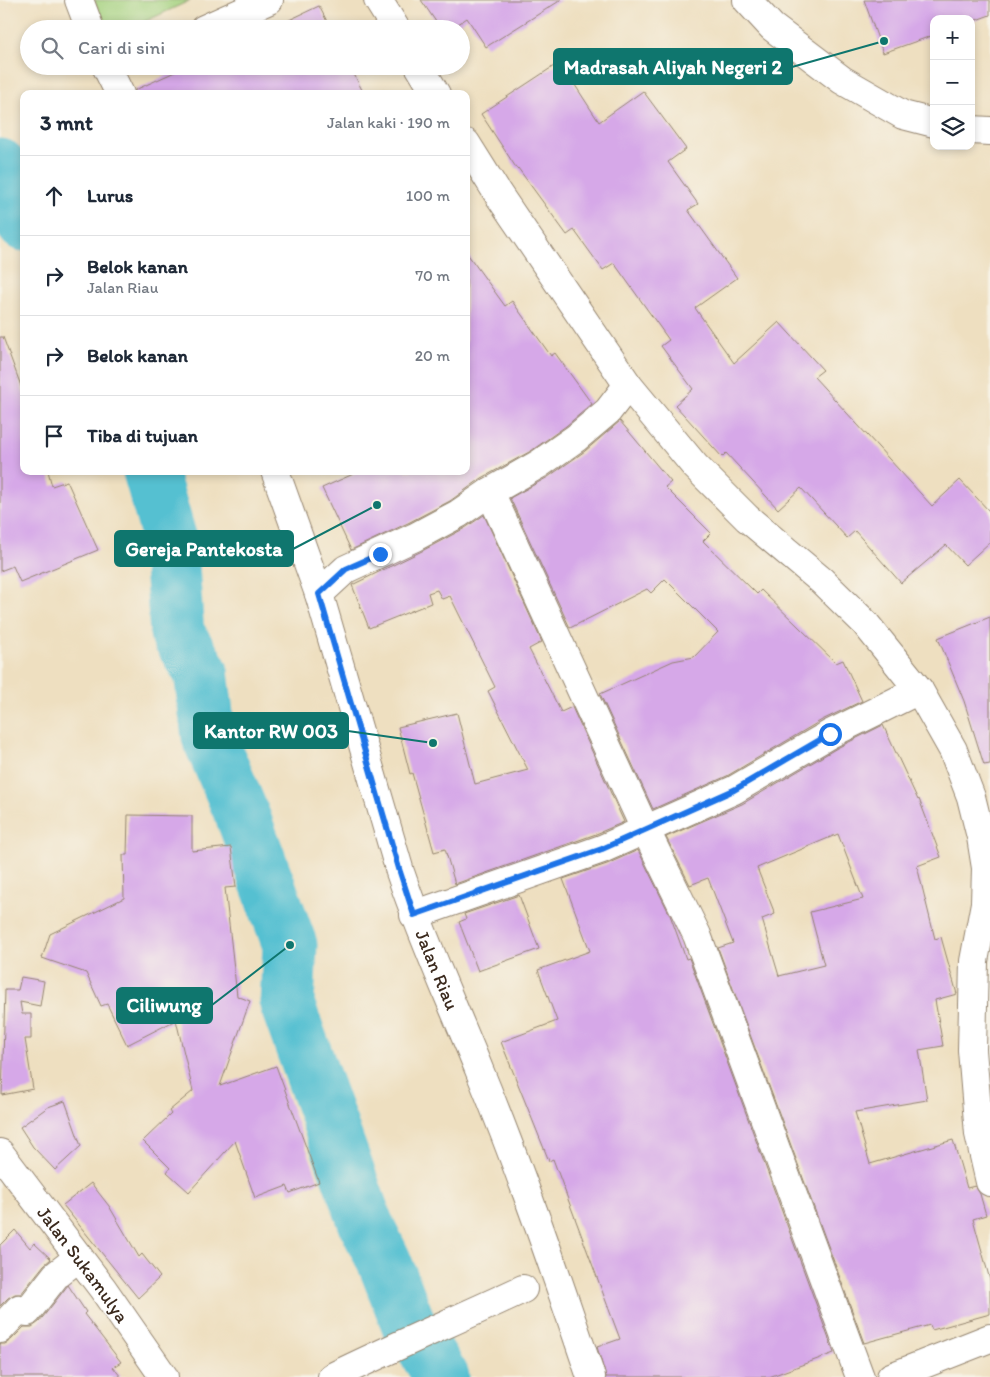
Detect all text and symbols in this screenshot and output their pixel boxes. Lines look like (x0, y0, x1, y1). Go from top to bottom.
map controls (930, 15, 975, 150)
button: + (930, 15, 975, 60)
search box (20, 20, 470, 75)
icon: search (38, 34, 66, 62)
text: Cari di sini (78, 36, 165, 59)
callout: Madrasah Aliyah Negeri 2 (554, 49, 792, 84)
text: Madrasah Aliyah Negeri 2 (564, 55, 783, 80)
button: − (930, 60, 975, 105)
button: layers (930, 105, 975, 150)
text: 3 mnt (40, 110, 93, 135)
text: Jalan kaki · 190 m (327, 113, 450, 132)
icon: ahead (40, 182, 68, 210)
text: Lurus (87, 184, 133, 207)
text: 100 m (406, 186, 450, 205)
text: Belok kanan (87, 255, 188, 278)
icon: right (40, 262, 68, 290)
text: 70 m (415, 266, 450, 285)
text: Jalan Riau (87, 278, 158, 297)
icon: right (40, 342, 68, 370)
text: Belok kanan (87, 344, 188, 367)
text: 20 m (415, 346, 450, 365)
icon: arrive (40, 422, 68, 450)
text: Tiba di tujuan (87, 424, 198, 447)
callout: Gereja Pantekosta (115, 531, 293, 566)
text: Gereja Pantekosta (125, 537, 283, 562)
route end (369, 543, 392, 566)
callout: Kantor RW 003 (194, 713, 348, 748)
text: Kantor RW 003 (204, 719, 338, 743)
route start (819, 723, 842, 746)
street label: Jalan Riau (410, 926, 464, 1014)
callout: Ciliwung (117, 988, 212, 1023)
text: Ciliwung (126, 993, 202, 1018)
street label: Jalan Sukamulya (32, 1202, 134, 1327)

